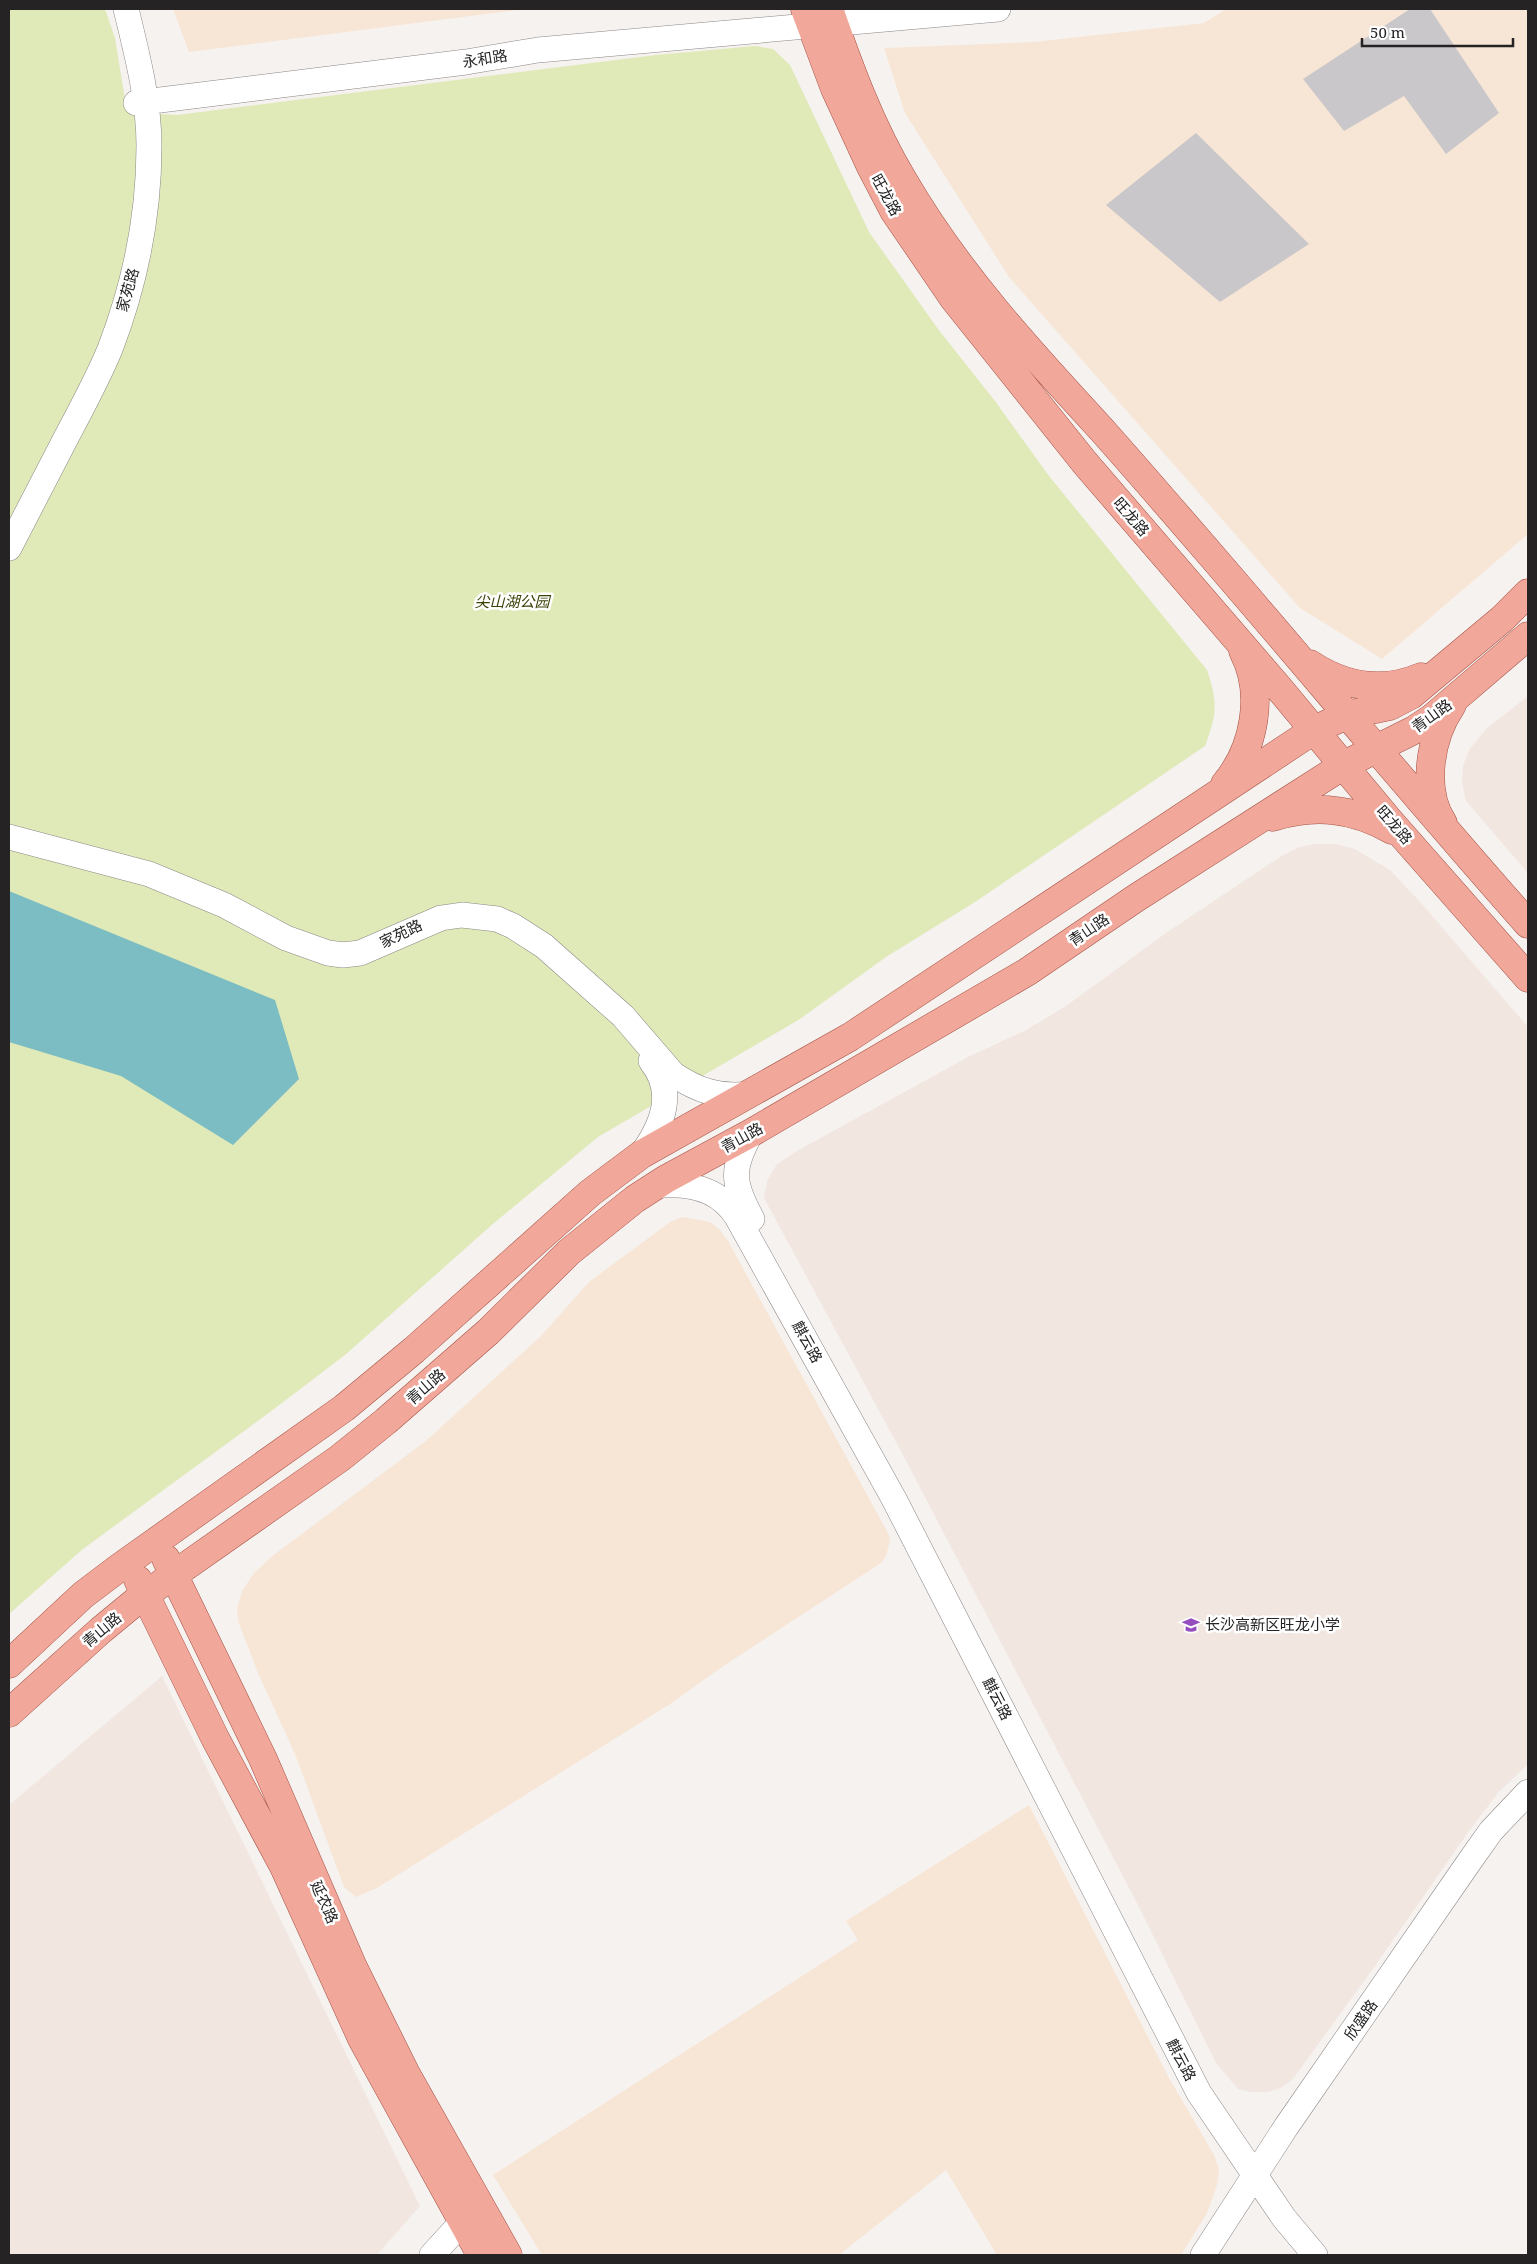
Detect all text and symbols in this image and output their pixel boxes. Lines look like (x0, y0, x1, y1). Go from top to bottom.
scale bar (1362, 15, 1513, 47)
text: 50 m (1370, 22, 1405, 42)
street label: 永和路 (461, 45, 509, 71)
street label: 旺龙路 (867, 170, 907, 219)
street label: 家苑路 (111, 265, 143, 314)
street label: 旺龙路 (1109, 493, 1154, 540)
park label: 尖山湖公园 (474, 591, 551, 611)
street label: 青山路 (1407, 694, 1455, 737)
street label: 旺龙路 (1372, 801, 1417, 848)
street label: 青山路 (1064, 908, 1113, 950)
street label: 家苑路 (376, 914, 425, 952)
street label: 青山路 (717, 1117, 766, 1157)
street label: 麒云路 (788, 1317, 828, 1366)
street label: 青山路 (402, 1364, 449, 1409)
street label: 青山路 (78, 1607, 125, 1651)
place label: 长沙高新区旺龙小学 (1205, 1614, 1340, 1634)
school or university icon: 长沙高新区旺龙小学 (1181, 1615, 1201, 1635)
street label: 麒云路 (979, 1674, 1017, 1723)
street label: 延农路 (307, 1877, 343, 1926)
street label: 欣盛路 (1339, 1995, 1381, 2044)
street label: 麒云路 (1162, 2035, 1201, 2084)

